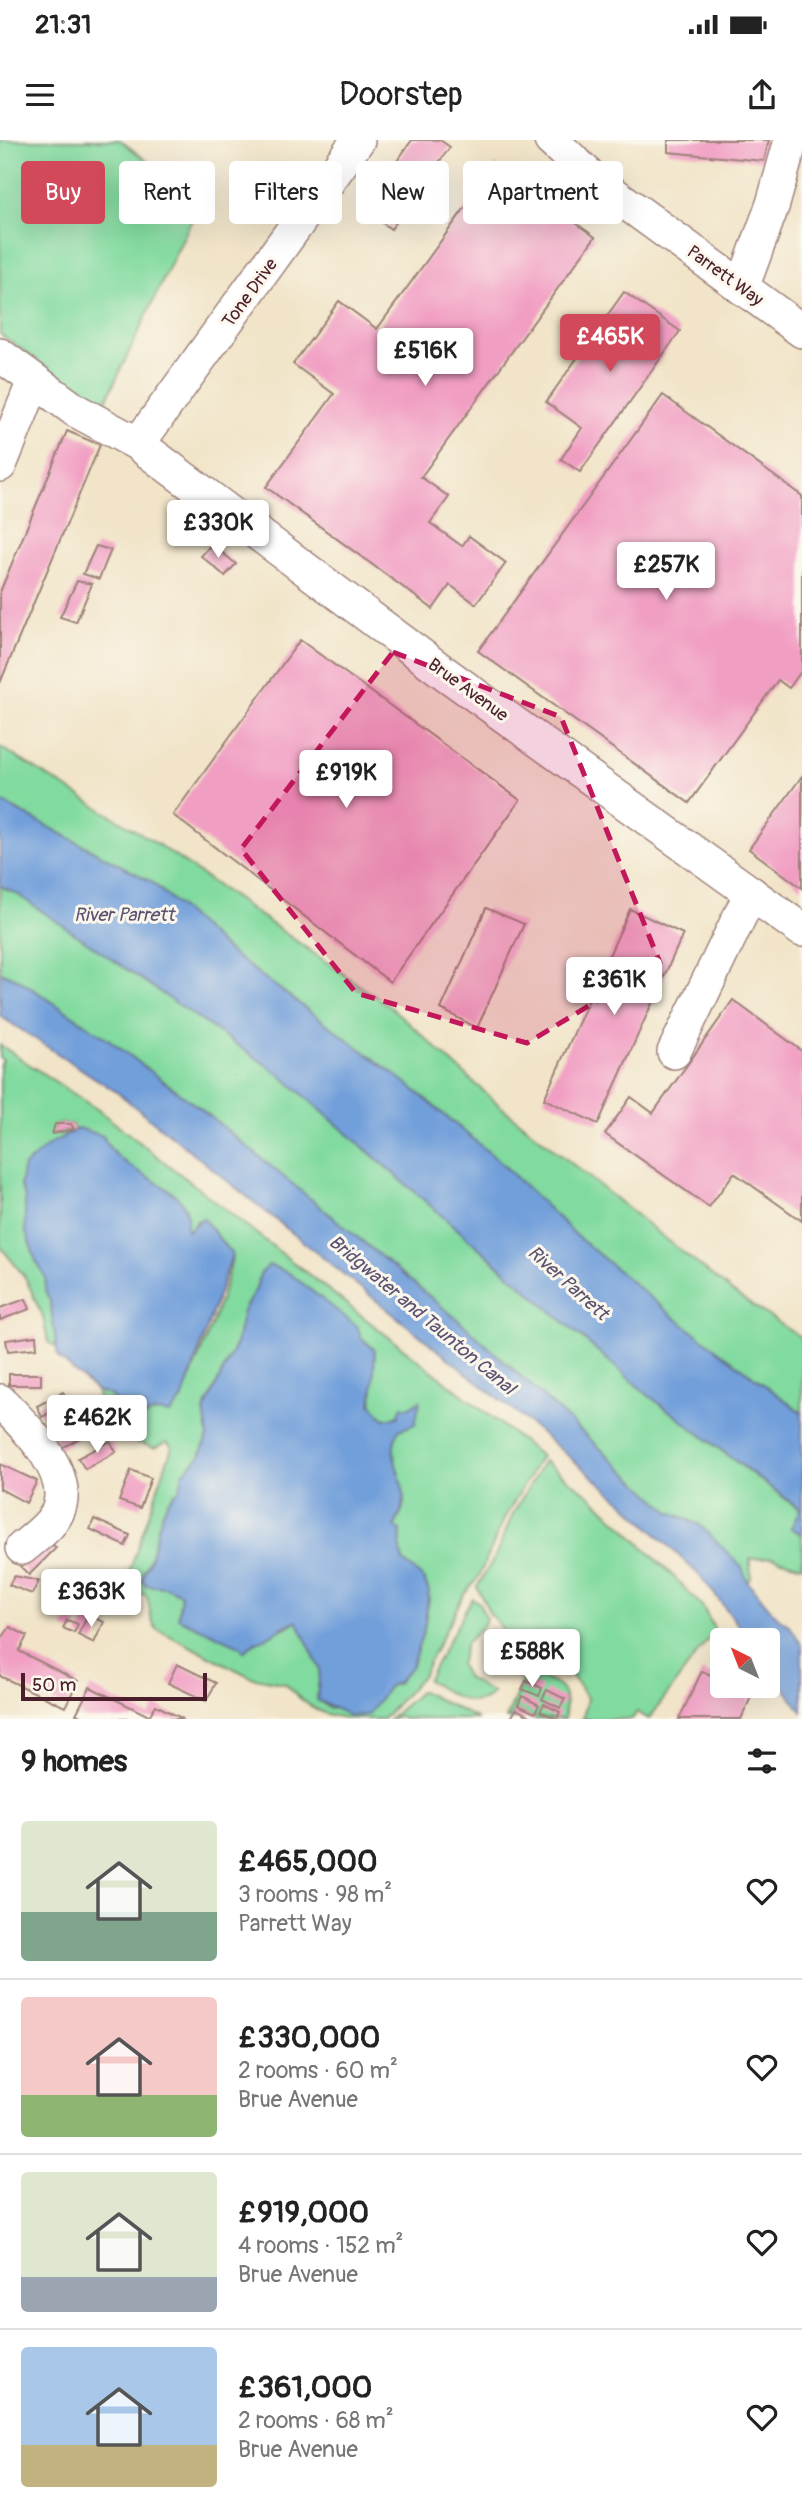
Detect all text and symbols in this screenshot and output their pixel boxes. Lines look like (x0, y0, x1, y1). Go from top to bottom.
text: 21:31 (35, 9, 91, 41)
text: Doorstep (339, 75, 463, 115)
icon: menu (21, 76, 59, 114)
icon: share (743, 76, 781, 114)
chip: Buy (21, 161, 105, 224)
chip: Rent (119, 161, 215, 224)
chip: Filters (229, 161, 342, 224)
chip: New (356, 161, 449, 224)
chip: Apartment (463, 161, 623, 224)
street label: Parrett Way (682, 241, 768, 312)
street label: Tone Drive (217, 254, 283, 332)
pin: £465K (561, 314, 659, 374)
text: £465K (576, 322, 644, 351)
pin: £516K (376, 328, 474, 388)
text: £516K (393, 336, 457, 365)
pin: £330K (169, 500, 267, 560)
text: £330K (183, 508, 253, 537)
pin: £257K (617, 542, 715, 602)
text: £257K (633, 550, 699, 579)
street label: Brue Avenue (423, 653, 513, 727)
pin: £919K (297, 750, 395, 810)
text: £919K (315, 758, 377, 787)
water label: River Parrett (74, 903, 176, 927)
pin: £361K (565, 958, 663, 1017)
text: £361K (582, 965, 646, 994)
water label: Bridgwater and Taunton Canal (324, 1230, 522, 1402)
water label: River Parrett (523, 1241, 615, 1327)
pin: £462K (48, 1396, 146, 1455)
text: £462K (63, 1403, 131, 1432)
pin: £363K (42, 1570, 140, 1629)
text: £363K (57, 1577, 125, 1606)
north arrow (710, 1628, 780, 1698)
map controls (710, 1628, 780, 1698)
pin: £588K (483, 1630, 581, 1689)
text: £588K (500, 1637, 564, 1666)
scale bar (21, 1670, 206, 1702)
text: 50 m (32, 1673, 76, 1697)
icon: filters (743, 1742, 781, 1780)
text: 9 homes (21, 1743, 127, 1780)
text: £465,000 (238, 1843, 378, 1880)
icon: home (77, 1849, 161, 1933)
icon: heart (743, 1872, 781, 1910)
text: 3 rooms · 98 m² (238, 1880, 392, 1909)
text: Parrett Way (238, 1909, 351, 1938)
text: £330,000 (238, 2019, 380, 2056)
icon: home (77, 2025, 161, 2109)
icon: heart (743, 2048, 781, 2086)
text: 2 rooms · 60 m² (238, 2056, 398, 2085)
text: Brue Avenue (238, 2085, 358, 2114)
text: £919,000 (238, 2194, 369, 2231)
icon: home (77, 2200, 161, 2284)
icon: heart (743, 2223, 781, 2261)
text: 4 rooms · 152 m² (238, 2231, 404, 2260)
text: Brue Avenue (238, 2260, 358, 2289)
text: £361,000 (238, 2369, 372, 2406)
icon: home (77, 2375, 161, 2459)
icon: heart (743, 2398, 781, 2436)
text: 2 rooms · 68 m² (238, 2406, 394, 2435)
text: Brue Avenue (238, 2435, 358, 2464)

